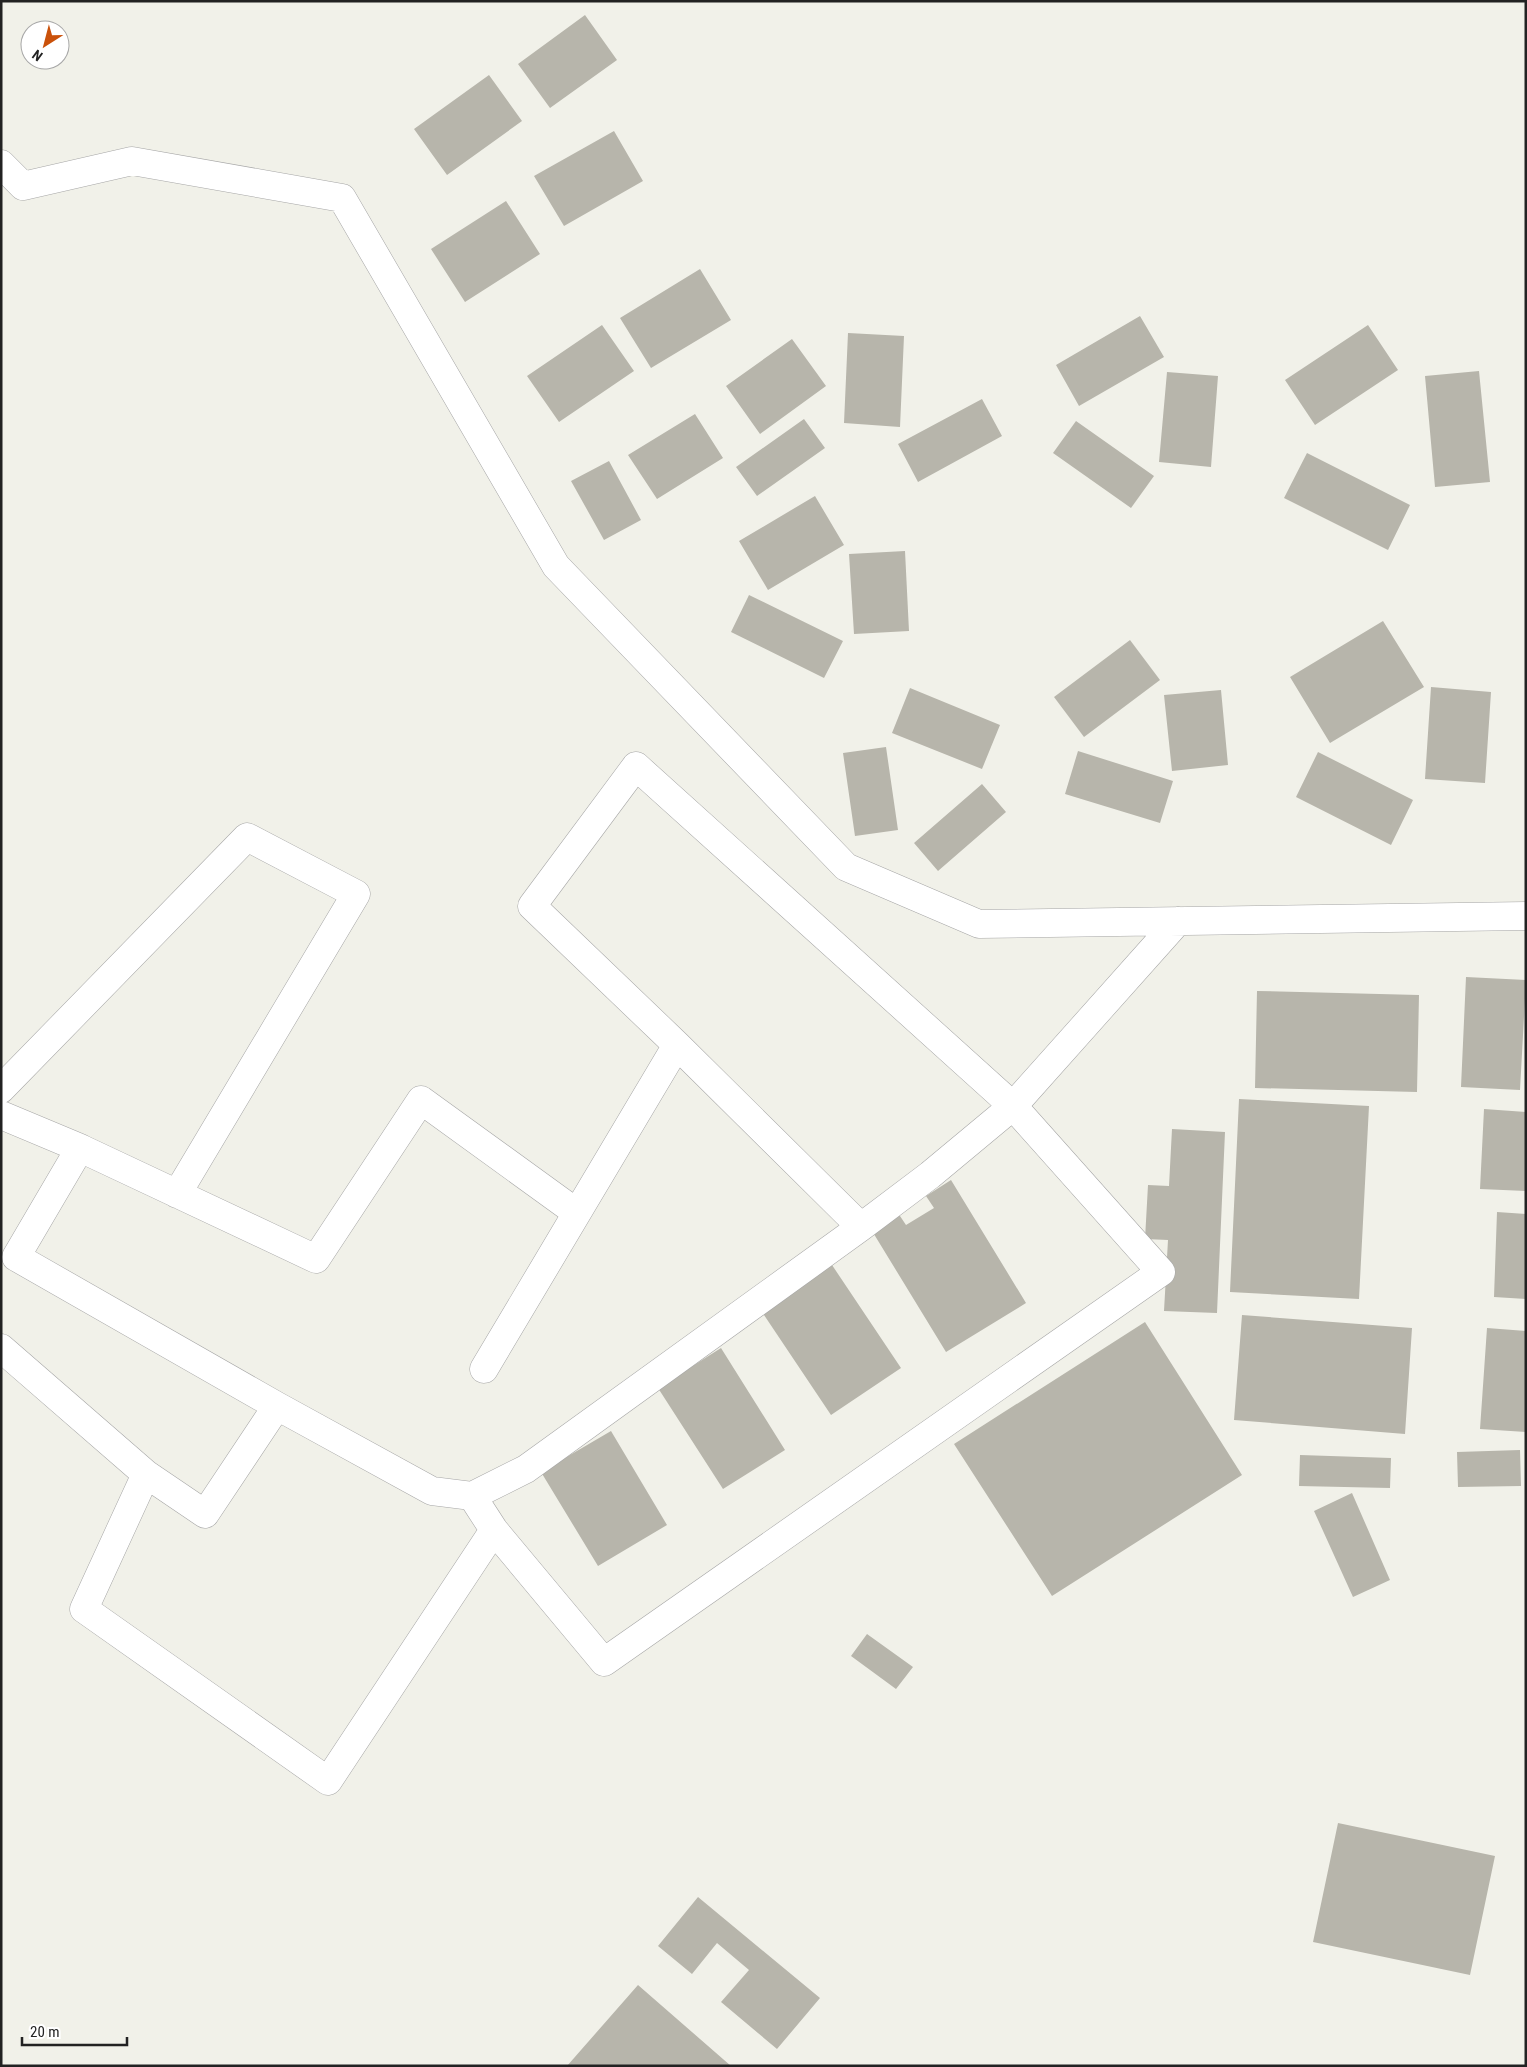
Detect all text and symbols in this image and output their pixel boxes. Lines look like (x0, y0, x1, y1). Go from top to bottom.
north arrow (20, 20, 70, 70)
text: N (29, 47, 46, 65)
scale bar (22, 2014, 128, 2046)
text: 20 m (30, 2023, 60, 2041)

